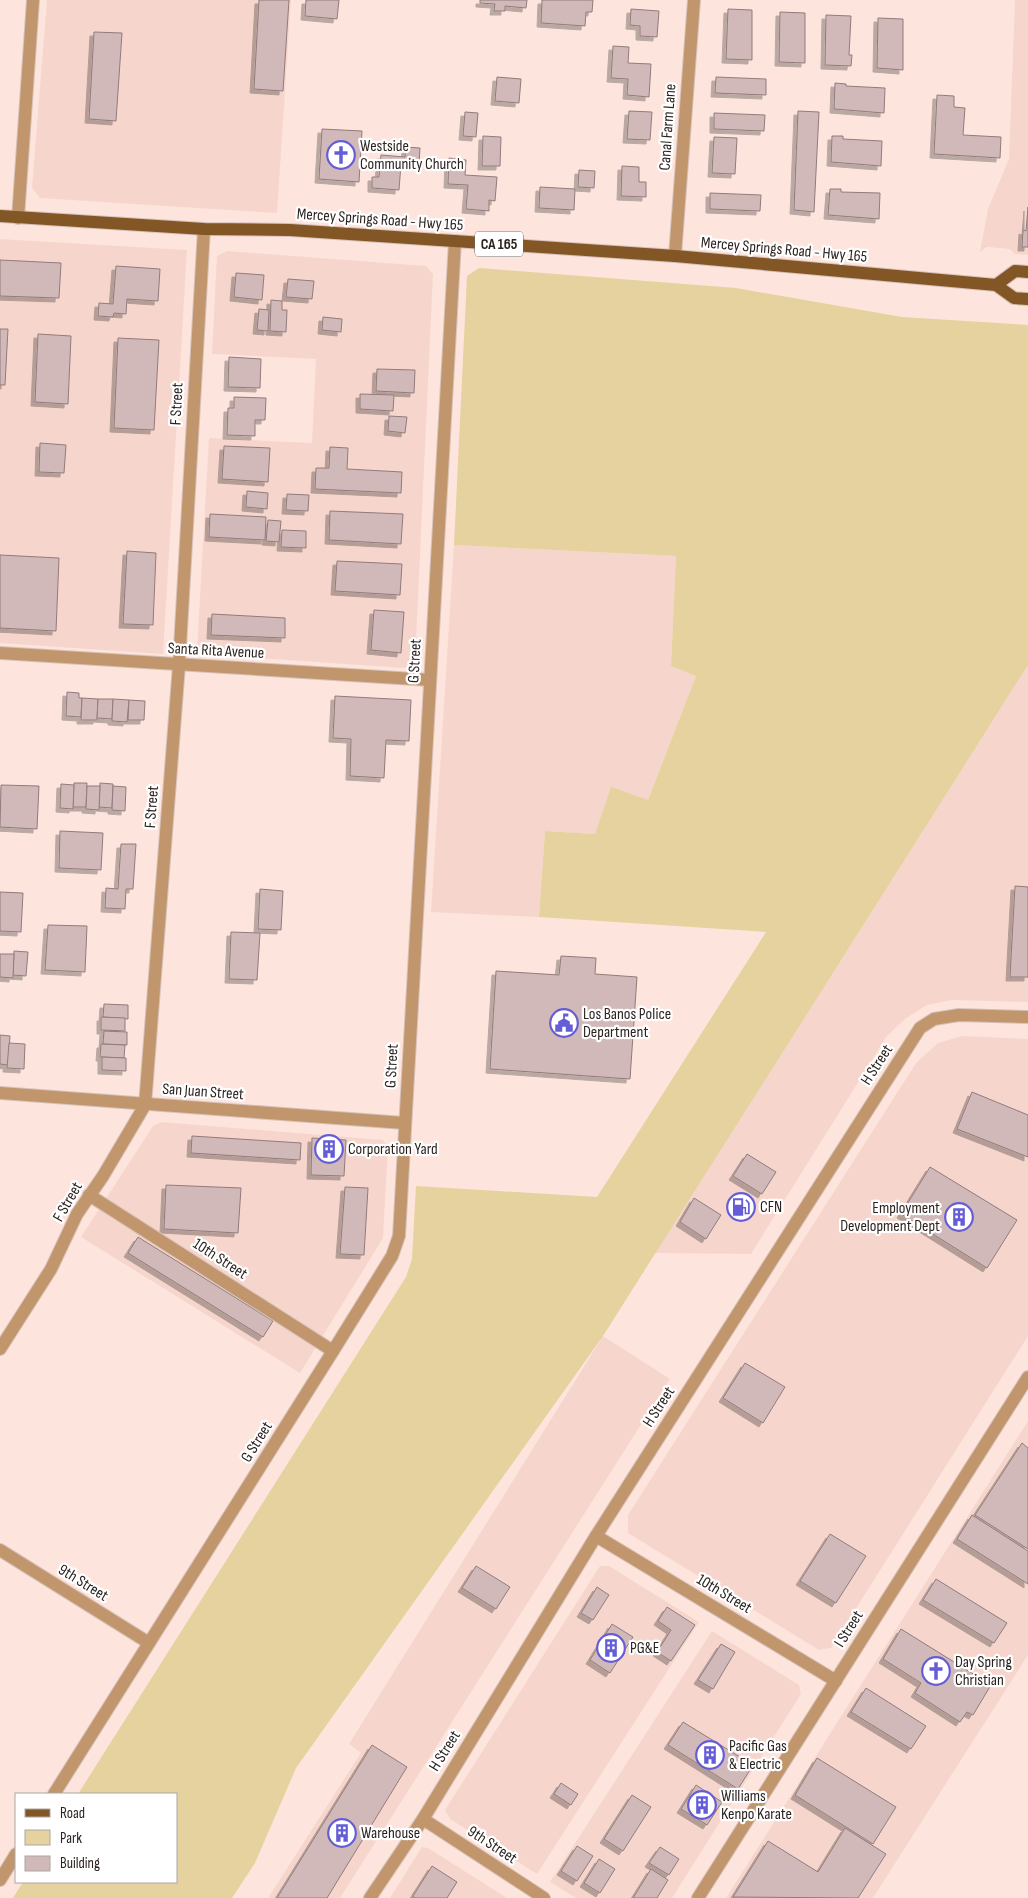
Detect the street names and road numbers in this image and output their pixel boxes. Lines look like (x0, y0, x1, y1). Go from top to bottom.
street label: Canal Farm Lane (655, 83, 681, 171)
street label: Mercey Springs Road - Hwy 165 (296, 205, 464, 235)
road number: CA 165 (475, 232, 523, 256)
street label: Mercey Springs Road - Hwy 165 (700, 233, 868, 267)
street label: F Street (166, 382, 188, 426)
street label: G Street (404, 638, 426, 684)
street label: Santa Rita Avenue (167, 639, 265, 663)
street label: F Street (141, 785, 163, 829)
street label: H Street (857, 1041, 897, 1089)
street label: G Street (381, 1043, 403, 1089)
street label: San Juan Street (162, 1080, 245, 1104)
street label: F Street (49, 1179, 87, 1225)
street label: 10th Street (189, 1234, 251, 1284)
street label: H Street (639, 1383, 679, 1431)
street label: G Street (237, 1418, 277, 1466)
street label: 9th Street (55, 1560, 112, 1606)
street label: 10th Street (693, 1570, 755, 1618)
street label: I Street (830, 1607, 868, 1651)
street label: H Street (425, 1727, 465, 1775)
street label: 9th Street (464, 1822, 520, 1868)

